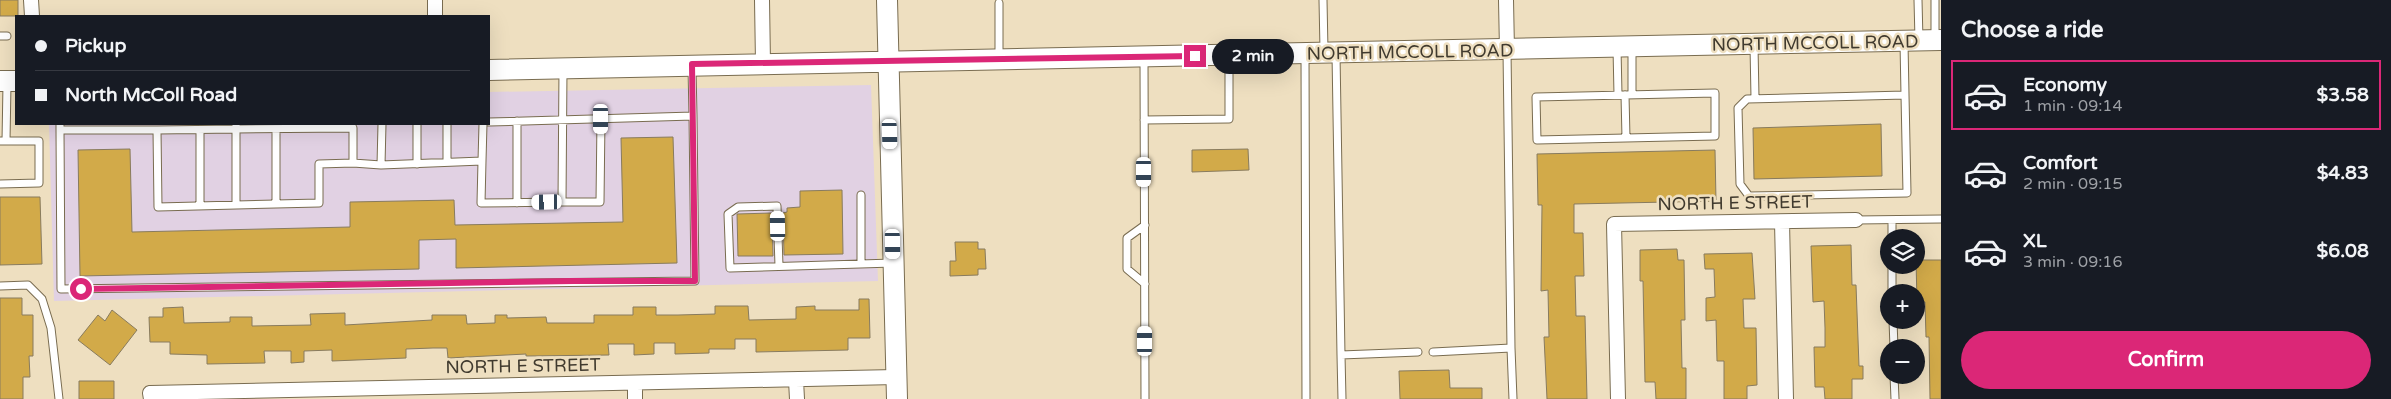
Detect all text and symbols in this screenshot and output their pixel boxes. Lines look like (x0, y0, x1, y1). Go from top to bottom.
text: Choose a ride (1961, 17, 2104, 43)
street label: NORTH MCCOLL ROAD (1711, 30, 1919, 56)
text: Pickup (65, 35, 126, 57)
callout: 2 min (1212, 38, 1295, 74)
street label: NORTH MCCOLL ROAD (1306, 39, 1514, 65)
route end (1184, 45, 1206, 67)
text: 2 min (1232, 46, 1274, 66)
icon: car (1963, 73, 2008, 118)
text: Economy (2023, 74, 2107, 96)
text: North McColl Road (65, 84, 237, 106)
text: $3.58 (2317, 84, 2369, 106)
text: 1 min · 09:14 (2023, 96, 2122, 116)
car (593, 104, 608, 134)
car (881, 119, 898, 149)
icon: car (1963, 151, 2008, 196)
text: Comfort (2023, 152, 2097, 174)
car (1136, 157, 1151, 187)
text: $4.83 (2317, 162, 2369, 184)
text: 2 min · 09:15 (2023, 174, 2122, 194)
street label: NORTH E STREET (1657, 191, 1813, 215)
car (531, 194, 562, 210)
car (770, 211, 785, 241)
car (885, 229, 900, 259)
map controls (1880, 229, 1925, 384)
button: layers (1880, 229, 1925, 274)
icon: car (1963, 229, 2008, 274)
text: XL (2023, 230, 2047, 252)
text: $6.08 (2317, 240, 2369, 262)
text: 3 min · 09:16 (2023, 252, 2122, 272)
route start (70, 278, 92, 300)
button: + (1880, 284, 1925, 329)
car (1137, 326, 1152, 356)
button: Confirm (1961, 331, 2371, 389)
button: − (1880, 339, 1925, 384)
street label: NORTH E STREET (445, 354, 601, 378)

